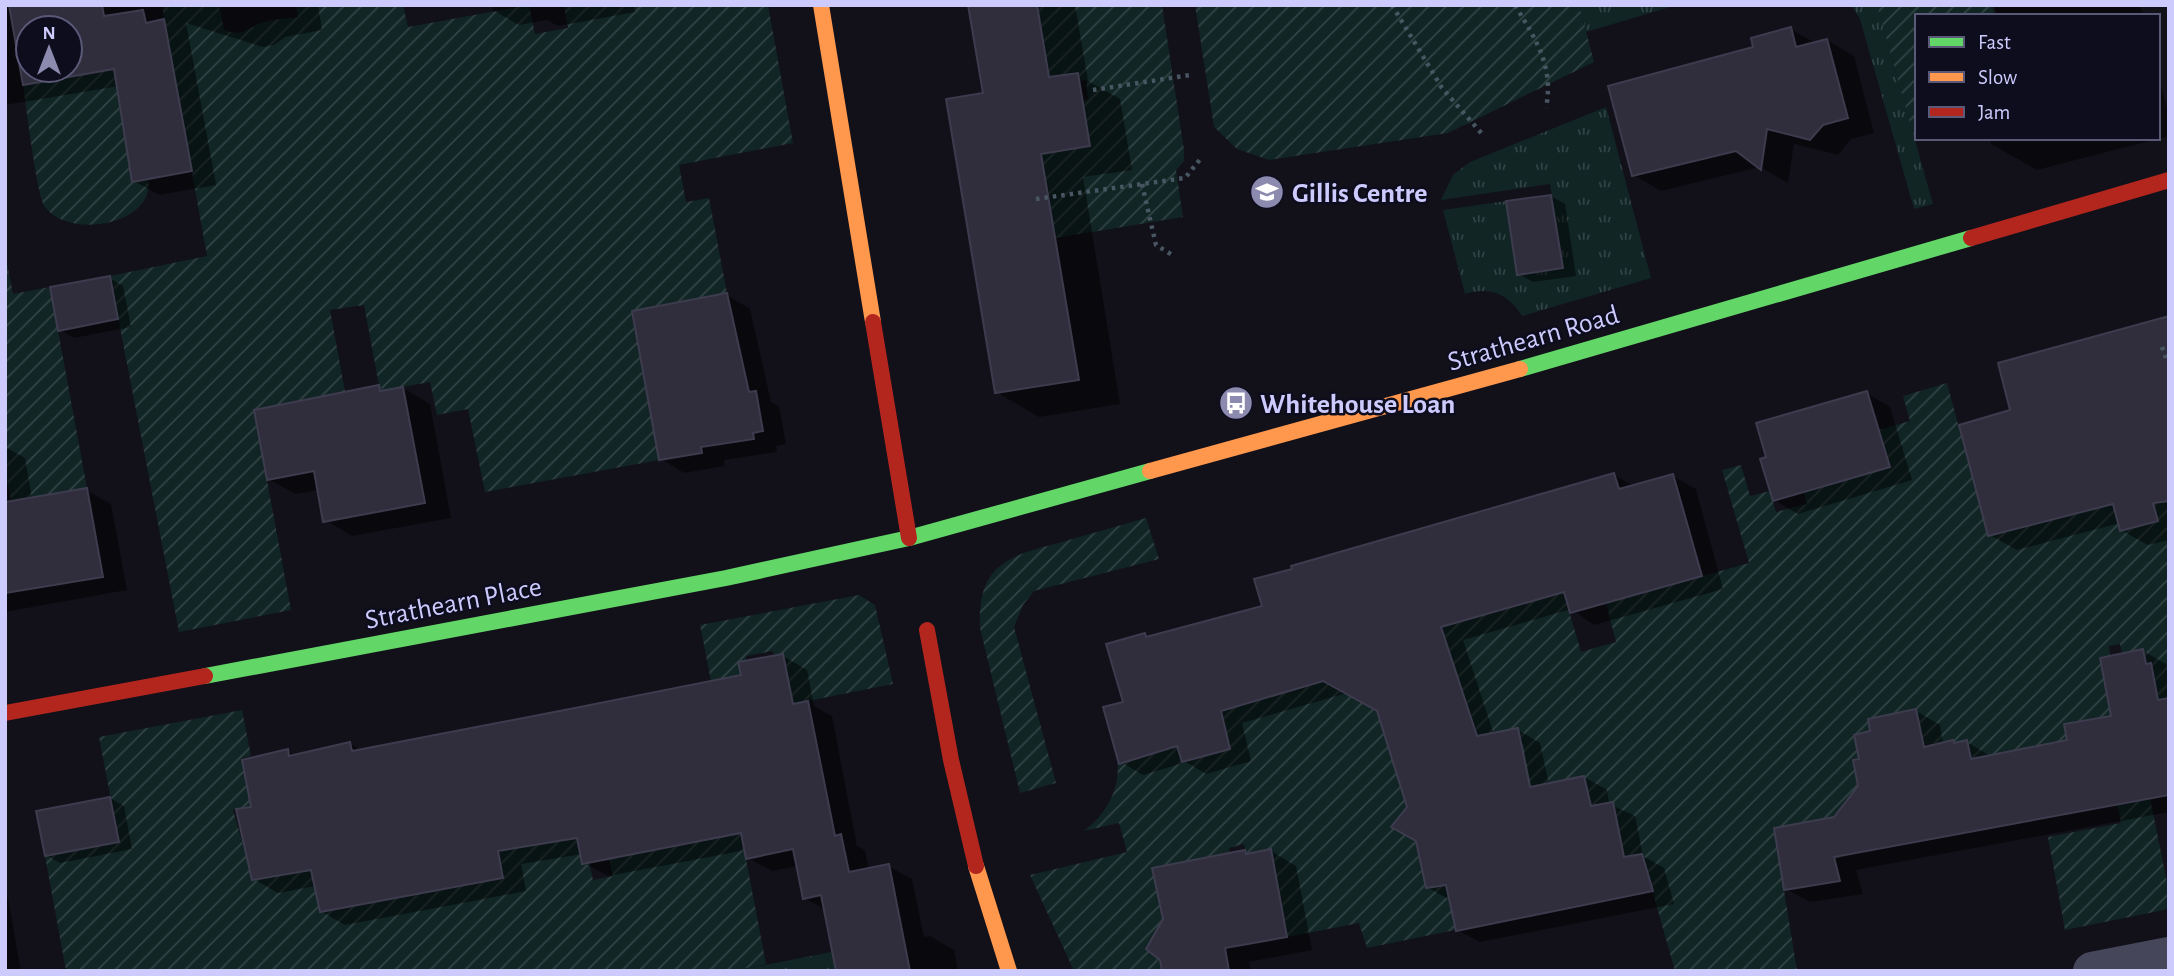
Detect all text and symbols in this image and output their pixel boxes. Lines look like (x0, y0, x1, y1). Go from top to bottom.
north arrow (14, 14, 84, 84)
legend (1915, 14, 2160, 140)
text: N (42, 24, 56, 43)
text: Fast (1978, 32, 2011, 53)
text: Slow (1978, 67, 2017, 88)
text: Jam (1978, 102, 2010, 123)
school or university icon: Gillis Centre (1248, 173, 1286, 211)
place label: Gillis Centre (1292, 180, 1428, 208)
street label: Strathearn Road (1445, 301, 1622, 377)
bus stop icon: Whitehouse Loan (1217, 384, 1255, 422)
place label: Whitehouse Loan (1260, 391, 1455, 419)
street label: Strathearn Place (363, 573, 544, 635)

